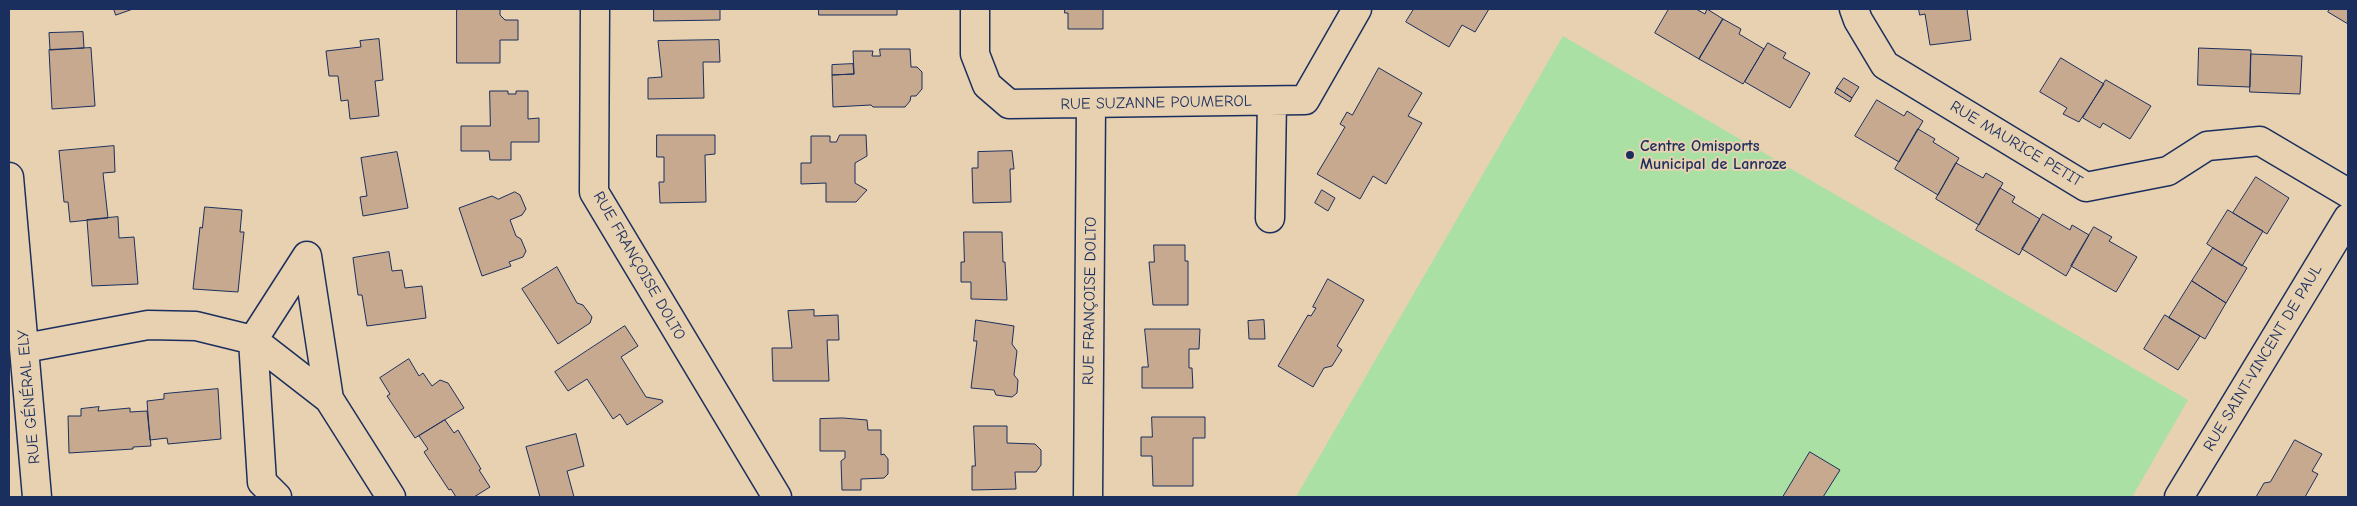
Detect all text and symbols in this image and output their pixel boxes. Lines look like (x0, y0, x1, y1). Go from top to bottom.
street label: RUE SUZANNE POUMEROL (1060, 92, 1252, 114)
street label: RUE MAURICE PETIT (1946, 97, 2086, 191)
place label: Centre Omisports Municipal de Lanroze (1640, 136, 1787, 174)
marker: Centre Omisports Municipal de Lanroze (1624, 149, 1636, 161)
street label: RUE FRANÇOISE DOLTO (589, 188, 689, 344)
street label: RUE FRANÇOISE DOLTO (1079, 217, 1101, 385)
street label: RUE SAINT-VINCENT DE PAUL (2200, 261, 2326, 455)
street label: RUE GÉNÉRAL ELY (14, 329, 44, 465)

